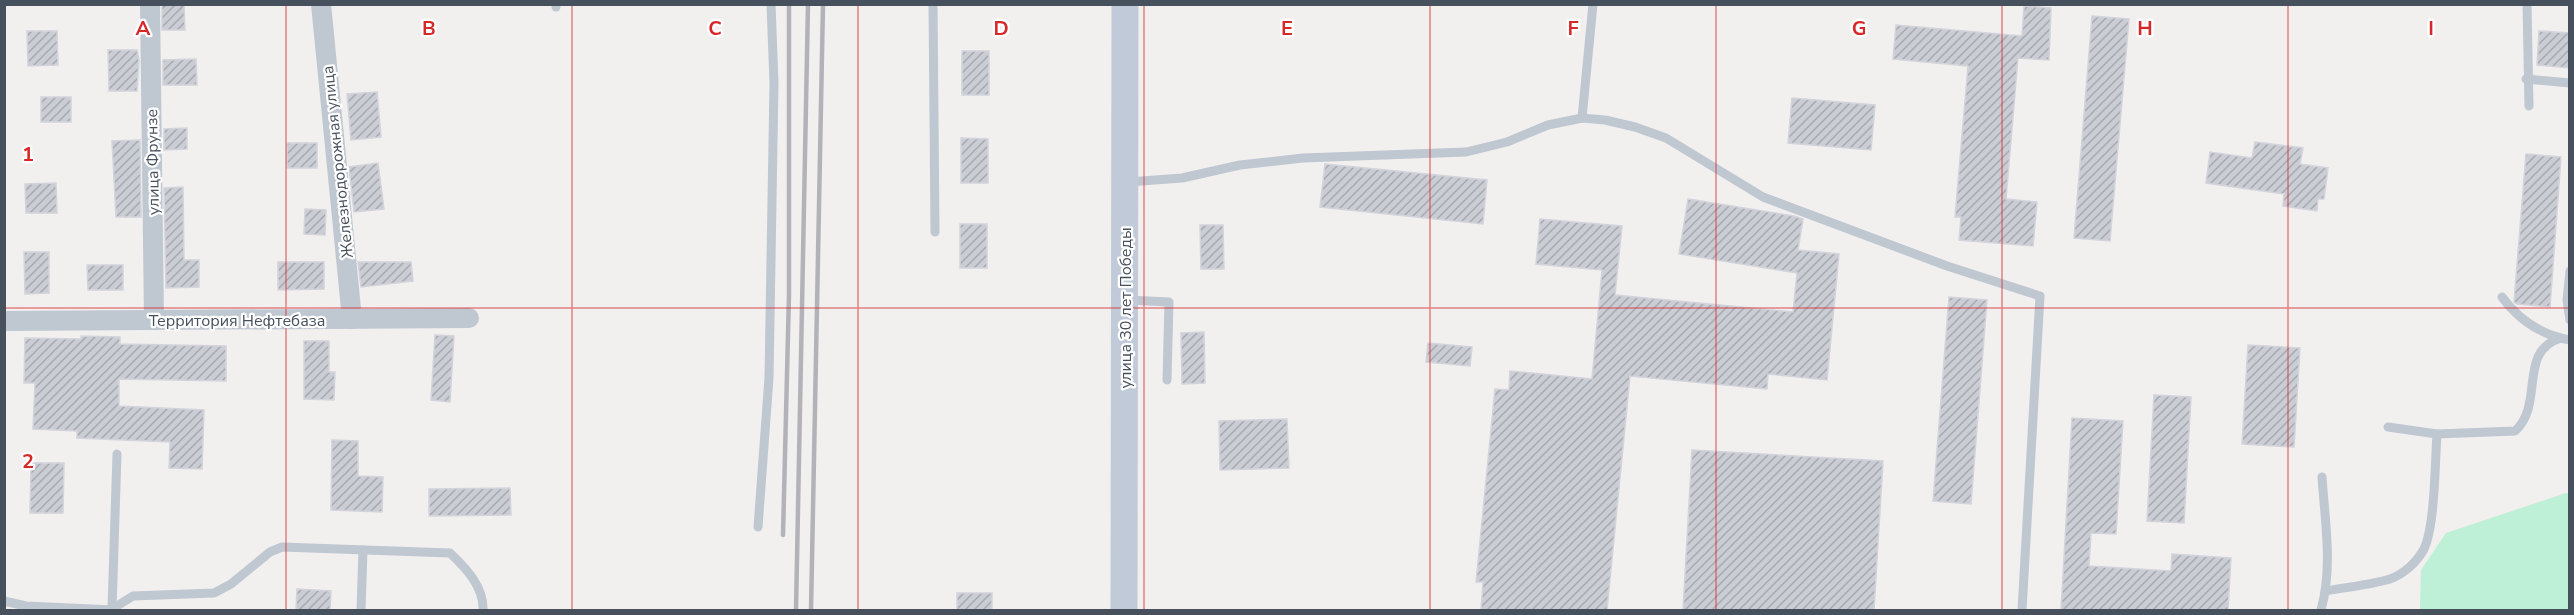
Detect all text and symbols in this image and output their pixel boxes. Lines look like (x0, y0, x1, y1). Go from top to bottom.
text: A (136, 15, 151, 42)
text: B (422, 15, 436, 42)
text: C (708, 15, 722, 42)
text: D (993, 15, 1009, 42)
text: E (1281, 15, 1293, 42)
text: F (1567, 15, 1579, 42)
text: G (1852, 15, 1866, 42)
text: H (2137, 15, 2153, 42)
text: I (2428, 15, 2434, 42)
street label: Железнодорожная улица (317, 65, 359, 259)
street label: улица Фрунзе (141, 109, 165, 215)
text: 1 (22, 141, 34, 168)
street label: улица 30 лет Победы (1115, 227, 1137, 389)
street label: Территория Нефтебаза (149, 310, 325, 332)
text: 2 (22, 448, 34, 475)

